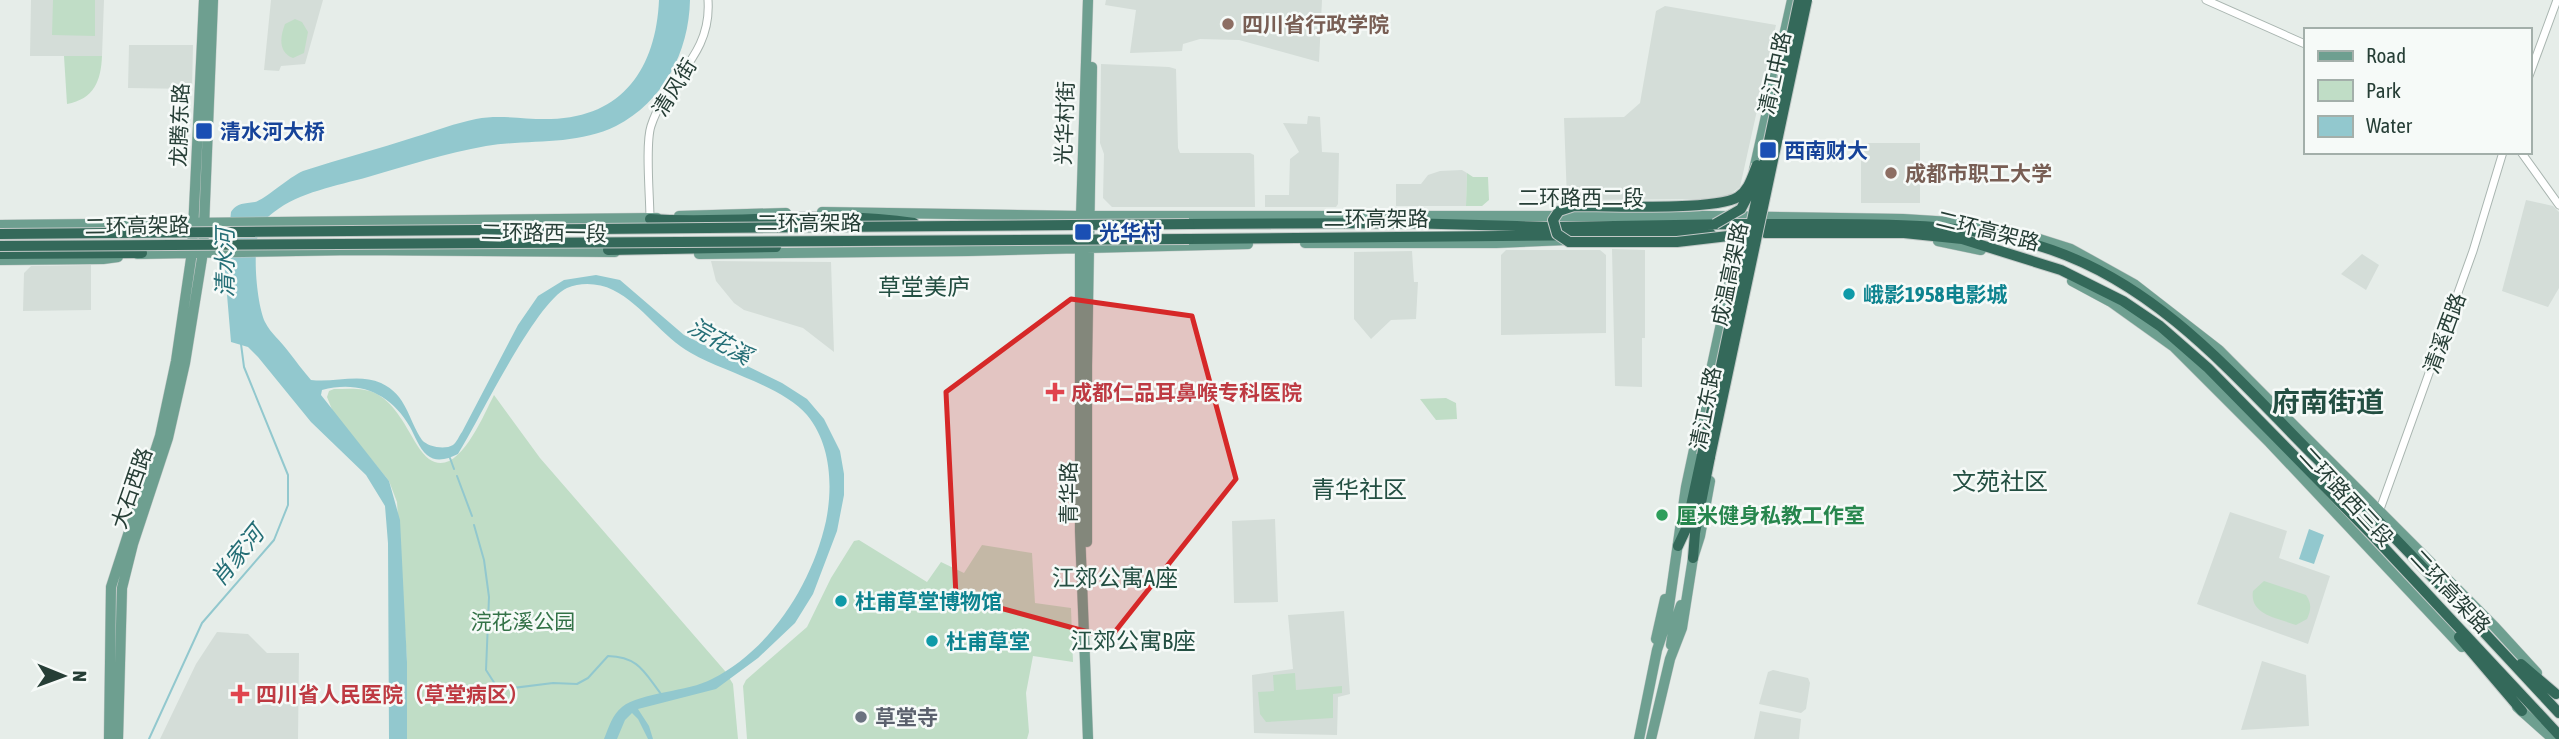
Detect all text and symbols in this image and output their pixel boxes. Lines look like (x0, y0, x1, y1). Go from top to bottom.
place label: 四川省行政学院 (1242, 12, 1389, 36)
marker: 四川省行政学院 (1220, 16, 1236, 32)
legend (2304, 28, 2531, 154)
street label: 清江中路 (1754, 29, 1794, 117)
text: Road (2366, 43, 2406, 67)
street label: 清风街 (647, 54, 701, 120)
text: Park (2366, 78, 2401, 102)
street label: 光华村街 (1051, 81, 1077, 165)
street label: 龙腾东路 (166, 83, 192, 167)
text: Water (2366, 113, 2413, 137)
place label: 清水河大桥 (220, 119, 325, 143)
marker: 清水河大桥 (194, 121, 214, 141)
place label: 西南财大 (1784, 138, 1868, 162)
marker: 西南财大 (1758, 140, 1778, 160)
place label: 成都市职工大学 (1905, 161, 2052, 185)
marker: 成都市职工大学 (1883, 165, 1899, 181)
street label: 二环路西二段 (1518, 185, 1644, 209)
street label: 二环高架路 (1324, 206, 1429, 230)
street label: 二环高架路 (1934, 206, 2042, 254)
street label: 二环高架路 (757, 210, 862, 234)
street label: 二环高架路 (84, 212, 190, 238)
street label: 二环路西一段 (481, 219, 607, 245)
place label: 光华村 (1099, 220, 1162, 244)
street label: 成温高架路 (1706, 220, 1752, 328)
marker: 光华村 (1073, 222, 1093, 242)
water label: 清水河 (212, 225, 238, 298)
district label: 草堂美庐 (878, 274, 970, 300)
place label: 峨影1958电影城 (1863, 282, 2007, 306)
marker: 峨影1958电影城 (1841, 286, 1857, 302)
street label: 清溪西路 (2418, 289, 2470, 377)
water label: 浣花溪 (684, 312, 759, 371)
street label: 清江东路 (1685, 364, 1725, 452)
place label: 成都仁品耳鼻喉专科医院 (1071, 380, 1302, 404)
marker: 成都仁品耳鼻喉专科医院 (1045, 382, 1065, 402)
district label: 府南街道 (2272, 386, 2384, 418)
street label: 二环路西三段 (2295, 442, 2399, 550)
street label: 大石西路 (106, 444, 156, 532)
street label: 青华路 (1056, 462, 1080, 525)
district label: 文苑社区 (1952, 468, 2048, 495)
district label: 青华社区 (1311, 476, 1407, 503)
place label: 厘米健身私教工作室 (1676, 503, 1865, 527)
marker: 厘米健身私教工作室 (1654, 507, 1670, 523)
water label: 肖家河 (205, 518, 271, 591)
street label: 二环高架路 (2406, 544, 2496, 638)
district label: 江郊公寓A座 (1052, 565, 1178, 591)
place label: 杜甫草堂博物馆 (855, 589, 1002, 613)
marker: 杜甫草堂博物馆 (833, 593, 849, 609)
park label: 浣花溪公园 (471, 609, 576, 633)
district label: 江郊公寓B座 (1070, 628, 1196, 654)
place label: 杜甫草堂 (946, 629, 1030, 653)
marker: 杜甫草堂 (924, 633, 940, 649)
north arrow (28, 641, 98, 711)
text: N (69, 670, 91, 682)
place label: 四川省人民医院（草堂病区） (256, 682, 529, 706)
marker: 四川省人民医院（草堂病区） (230, 684, 250, 704)
place label: 草堂寺 (875, 705, 938, 729)
marker: 草堂寺 (853, 709, 869, 725)

